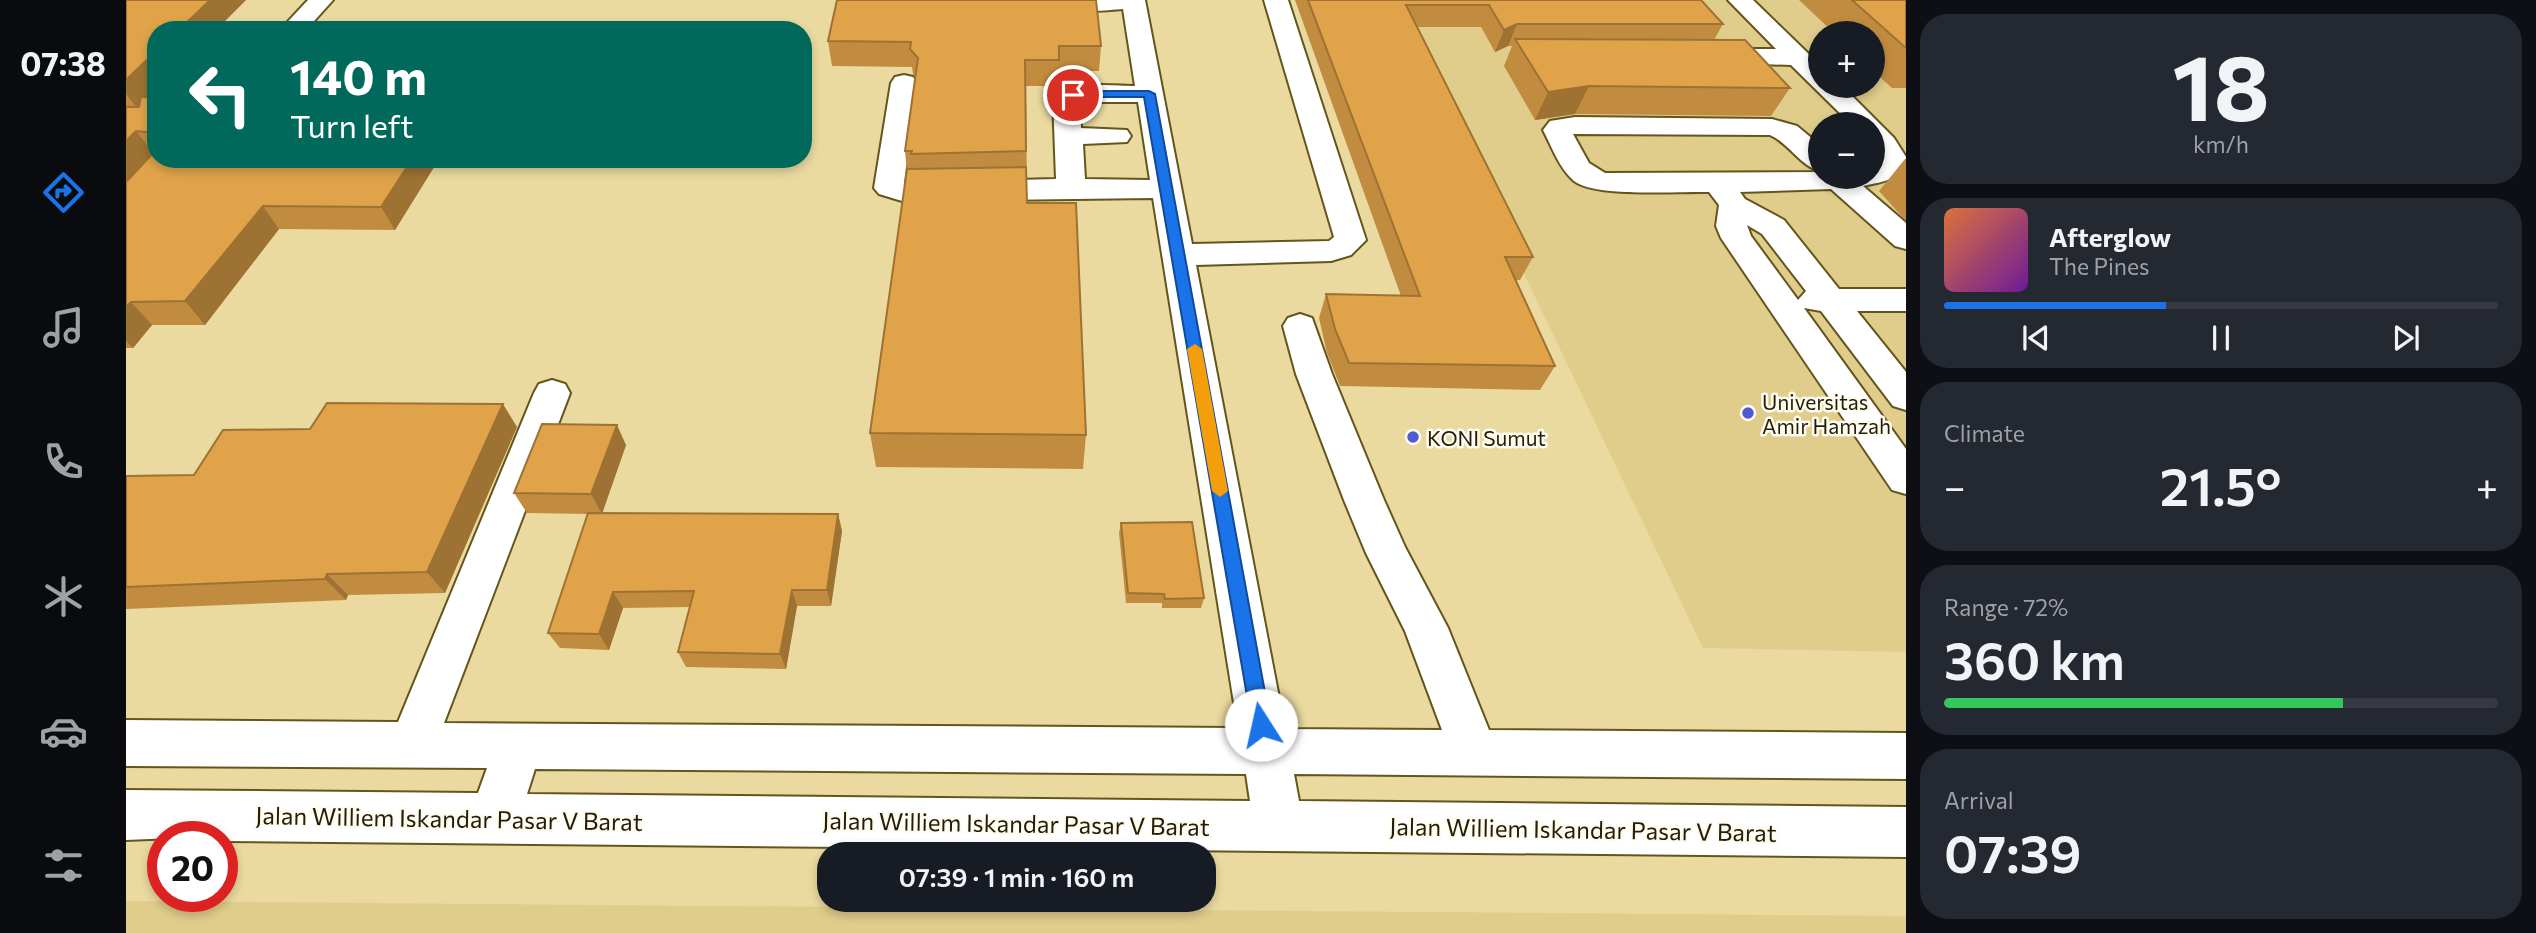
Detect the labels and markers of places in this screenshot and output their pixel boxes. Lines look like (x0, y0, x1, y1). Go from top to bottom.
pin (1043, 65, 1103, 125)
place label: Universitas Amir Hamzah (1762, 389, 1891, 438)
marker: Universitas Amir Hamzah (1740, 405, 1756, 421)
place label: KONI Sumut (1427, 425, 1546, 450)
marker: KONI Sumut (1405, 429, 1421, 445)

